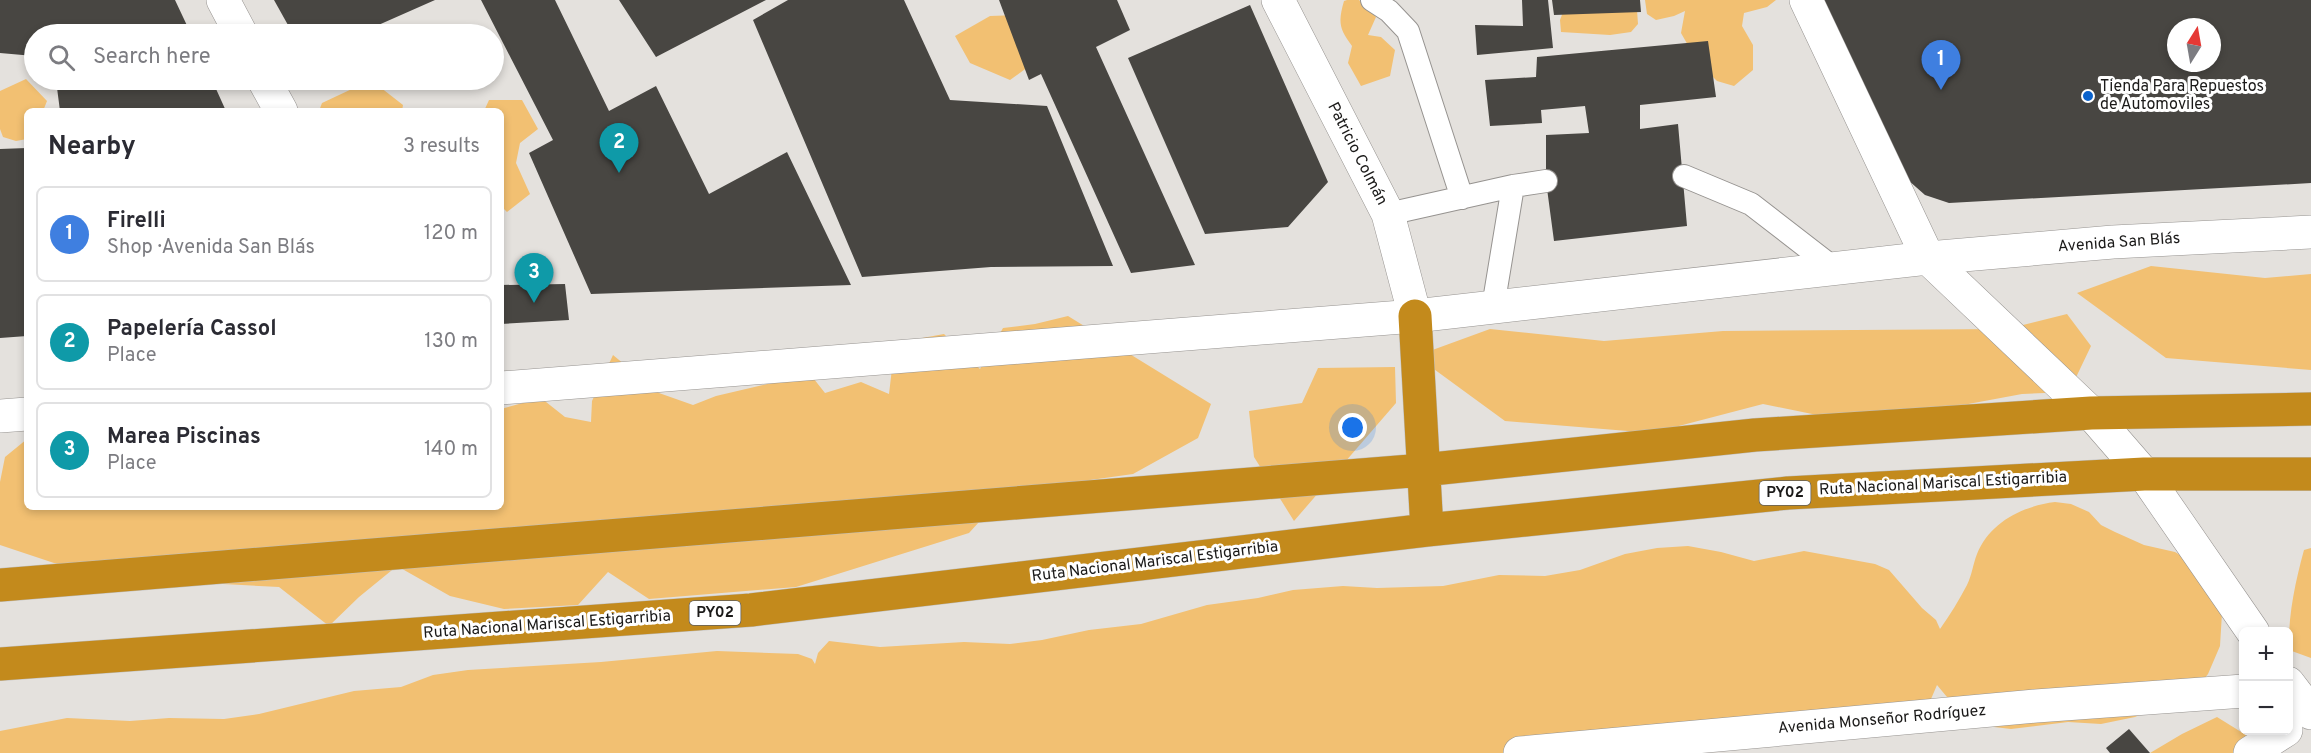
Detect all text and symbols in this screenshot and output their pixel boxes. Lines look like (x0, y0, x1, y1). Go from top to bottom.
north arrow (2167, 18, 2221, 72)
search box (24, 24, 504, 90)
pin: 1 (1922, 40, 1960, 90)
icon: search (45, 41, 78, 74)
text: Search here (93, 44, 211, 71)
place label: Tienda Para Repuestos de Automoviles (2100, 77, 2264, 115)
marker: Tienda Para Repuestos de Automoviles (2081, 89, 2095, 103)
street label: Patricio Colmán (1322, 99, 1392, 209)
pin: 2 (600, 124, 638, 173)
text: Nearby (48, 131, 136, 164)
text: 3 results (403, 134, 480, 160)
text: Firelli (107, 208, 166, 235)
text: 1 (66, 221, 74, 247)
text: 120 m (424, 221, 478, 247)
street label: Avenida San Blás (2057, 229, 2181, 257)
text: Shop · Avenida San Blás (107, 235, 315, 261)
pin: 3 (514, 254, 554, 303)
text: Papelería Cassol (107, 316, 277, 343)
text: 2 (63, 329, 76, 355)
text: 130 m (424, 329, 478, 355)
text: Place (107, 343, 157, 369)
your location (1338, 413, 1367, 442)
text: Marea Piscinas (107, 424, 261, 451)
text: 3 (64, 437, 76, 463)
text: 140 m (424, 437, 478, 463)
text: Place (107, 451, 157, 477)
street label: Ruta Nacional Mariscal Estigarribia (1819, 468, 2067, 500)
road number: PY02 (1760, 481, 1810, 505)
street label: Ruta Nacional Mariscal Estigarribia (1031, 537, 1279, 587)
road number: PY02 (690, 601, 740, 625)
street label: Ruta Nacional Mariscal Estigarribia (423, 606, 671, 644)
map controls (2239, 627, 2293, 735)
button: + (2239, 627, 2293, 681)
button: − (2239, 681, 2293, 735)
street label: Avenida Monseñor Rodríguez (1777, 701, 1987, 739)

